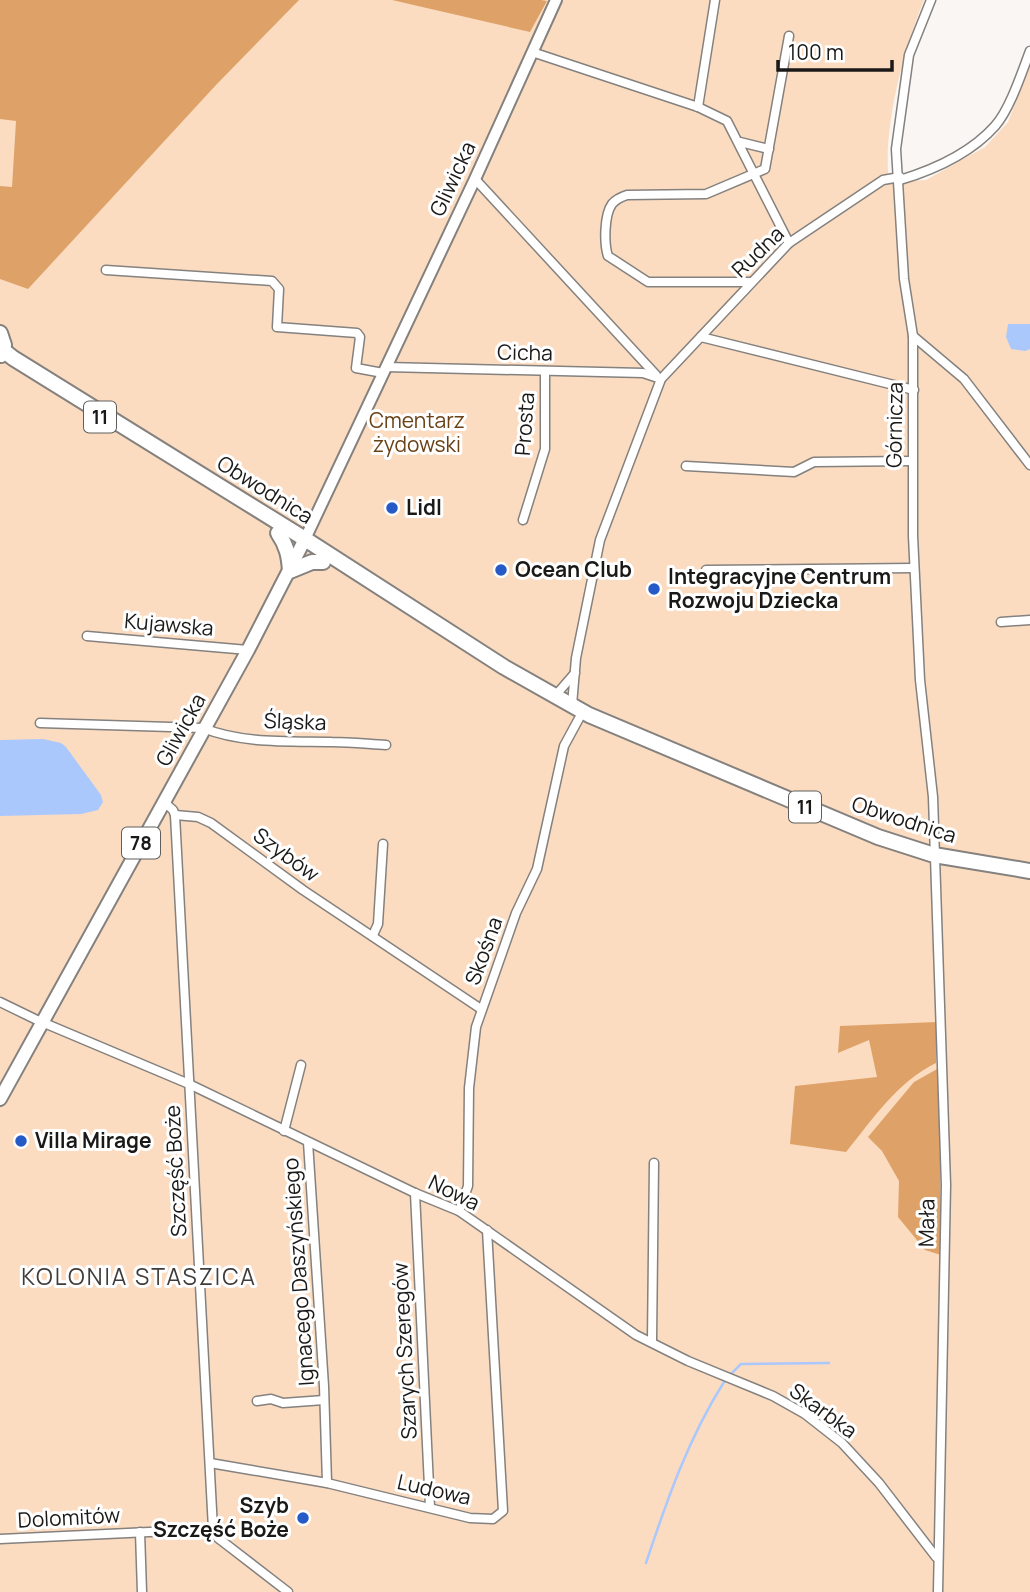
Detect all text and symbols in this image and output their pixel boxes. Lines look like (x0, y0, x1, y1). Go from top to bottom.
scale bar (778, 28, 892, 72)
text: 100 m (788, 38, 844, 66)
street label: Gliwicka (423, 137, 482, 220)
street label: Rudna (725, 220, 789, 283)
street label: Cicha (497, 338, 553, 366)
street label: Górnicza (879, 382, 909, 468)
street label: Prosta (508, 391, 540, 457)
road number: 11 (84, 402, 116, 432)
park label: Cmentarz żydowski (369, 406, 465, 458)
street label: Obwodnica (212, 449, 319, 530)
place label: Lidl (406, 493, 442, 521)
marker: Lidl (384, 500, 400, 516)
place label: Ocean Club (515, 555, 632, 583)
marker: Ocean Club (493, 562, 509, 578)
place label: Integracyjne Centrum Rozwoju Dziecka (668, 562, 891, 614)
marker: Integracyjne Centrum Rozwoju Dziecka (646, 581, 662, 597)
street label: Kujawska (123, 606, 215, 642)
street label: Gliwicka (149, 688, 212, 771)
street label: Śląska (263, 706, 327, 736)
street label: Obwodnica (848, 789, 960, 849)
road number: 11 (789, 792, 821, 822)
street label: Szybów (248, 821, 325, 888)
road number: 78 (122, 828, 160, 858)
street label: Skośna (458, 913, 508, 989)
street label: Szczęść Boże (158, 1104, 192, 1238)
place label: Villa Mirage (35, 1126, 152, 1154)
marker: Villa Mirage (13, 1133, 29, 1149)
street label: Ignacego Daszyńskiego (276, 1157, 320, 1387)
street label: Nowa (424, 1168, 485, 1216)
street label: Mała (912, 1199, 940, 1247)
district label: KOLONIA STASZICA (21, 1260, 257, 1292)
street label: Szarych Szeregów (385, 1262, 423, 1440)
street label: Skarbka (784, 1376, 863, 1444)
street label: Ludowa (395, 1467, 474, 1511)
place label: Szyb Szczęść Boże (153, 1491, 289, 1543)
street label: Dolomitów (17, 1500, 121, 1534)
marker: Szyb Szczęść Boże (295, 1510, 311, 1526)

